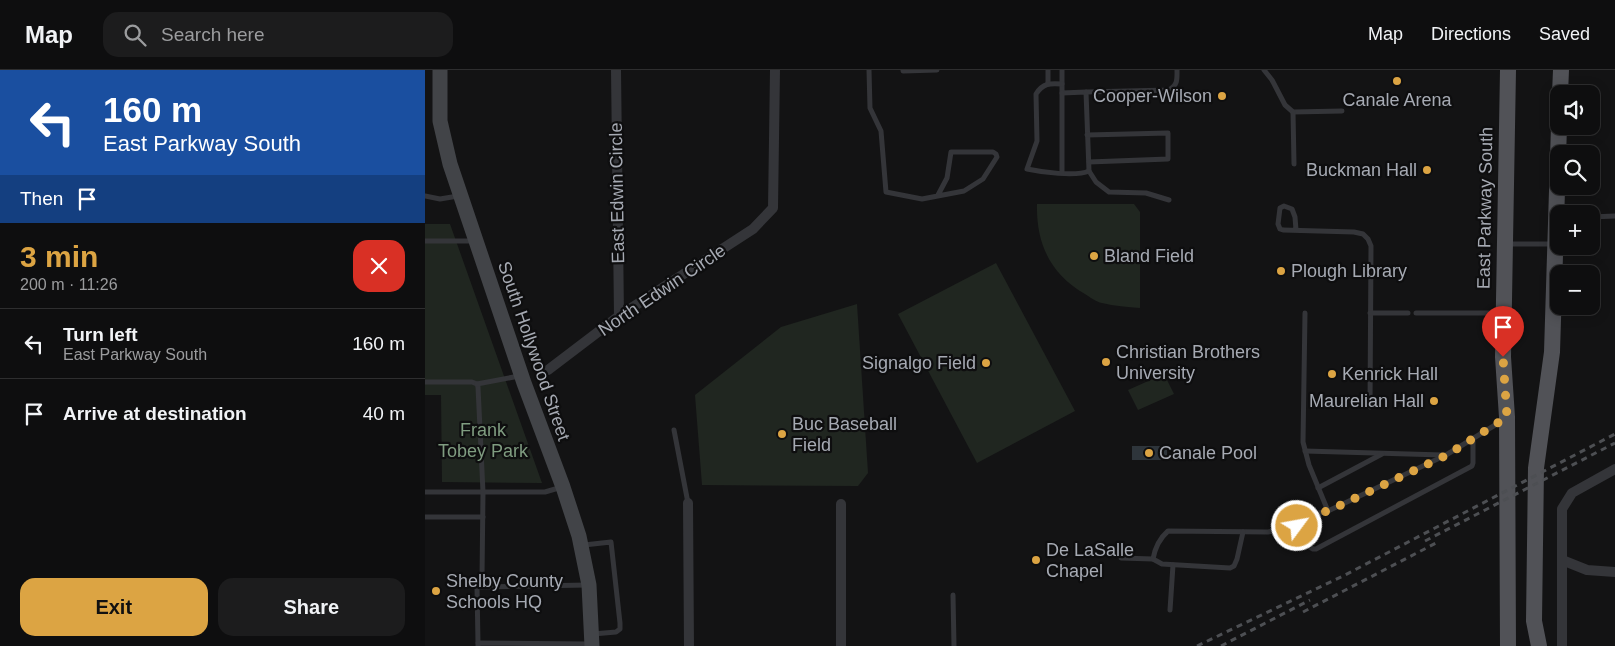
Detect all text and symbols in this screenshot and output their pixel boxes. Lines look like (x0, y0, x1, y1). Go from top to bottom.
search box (103, 12, 453, 57)
text: Map (25, 21, 73, 48)
icon: search (121, 21, 149, 49)
text: Search here (161, 24, 265, 45)
text: Map (1368, 24, 1403, 44)
text: Directions (1431, 24, 1511, 44)
text: Saved (1539, 24, 1590, 44)
marker: Canale Arena (1391, 75, 1403, 87)
map controls (1550, 85, 1600, 315)
button: sound (1550, 85, 1600, 135)
place label: Cooper-Wilson (1093, 86, 1212, 106)
icon: left (20, 90, 85, 155)
text: 160 m (103, 90, 202, 129)
marker: Cooper-Wilson (1216, 90, 1228, 102)
place label: Canale Arena (1342, 90, 1453, 110)
street label: East Edwin Circle (606, 122, 628, 264)
street label: East Parkway South (1474, 127, 1496, 289)
text: East Parkway South (103, 131, 301, 156)
button: search (1550, 145, 1600, 195)
place label: Buckman Hall (1306, 160, 1417, 180)
marker: Buckman Hall (1421, 164, 1433, 176)
icon: arrive (73, 185, 101, 213)
text: Then (20, 188, 63, 209)
button: + (1550, 205, 1600, 255)
text: 3 min (20, 240, 98, 273)
button: close (353, 240, 405, 292)
street label: North Edwin Circle (595, 240, 729, 340)
place label: Bland Field (1104, 246, 1194, 266)
marker: Bland Field (1088, 250, 1100, 262)
street label: South Hollywood Street (494, 259, 574, 443)
place label: Plough Library (1291, 261, 1407, 281)
marker: Plough Library (1275, 265, 1287, 277)
button: − (1550, 265, 1600, 315)
text: 200 m · 11:26 (20, 276, 118, 293)
pin (1482, 306, 1524, 357)
icon: arrive (1489, 313, 1517, 341)
text: Turn left (63, 324, 138, 345)
icon: left (20, 330, 48, 358)
text: 160 m (352, 333, 405, 354)
place label: Christian Brothers University (1116, 342, 1260, 383)
text: East Parkway South (63, 346, 207, 363)
place label: Signalgo Field (862, 353, 976, 373)
marker: Christian Brothers University (1100, 356, 1112, 368)
marker: Signalgo Field (980, 357, 992, 369)
place label: Kenrick Hall (1342, 364, 1438, 384)
marker: Kenrick Hall (1326, 368, 1338, 380)
place label: Maurelian Hall (1309, 391, 1424, 411)
marker: Maurelian Hall (1428, 395, 1440, 407)
icon: arrive (20, 400, 48, 428)
text: Arrive at destination (63, 403, 247, 424)
text: 40 m (363, 403, 405, 424)
place label: Buc Baseball Field (792, 414, 897, 455)
park label: Frank Tobey Park (438, 420, 529, 461)
marker: Buc Baseball Field (776, 428, 788, 440)
place label: Canale Pool (1159, 443, 1257, 463)
marker: Canale Pool (1143, 447, 1155, 459)
position arrow (1270, 499, 1322, 551)
place label: De LaSalle Chapel (1046, 540, 1134, 581)
marker: De LaSalle Chapel (1030, 554, 1042, 566)
place label: Shelby County Schools HQ (446, 571, 563, 612)
button: Exit (20, 578, 208, 636)
button: Share (218, 578, 405, 636)
marker: Shelby County Schools HQ (430, 585, 442, 597)

